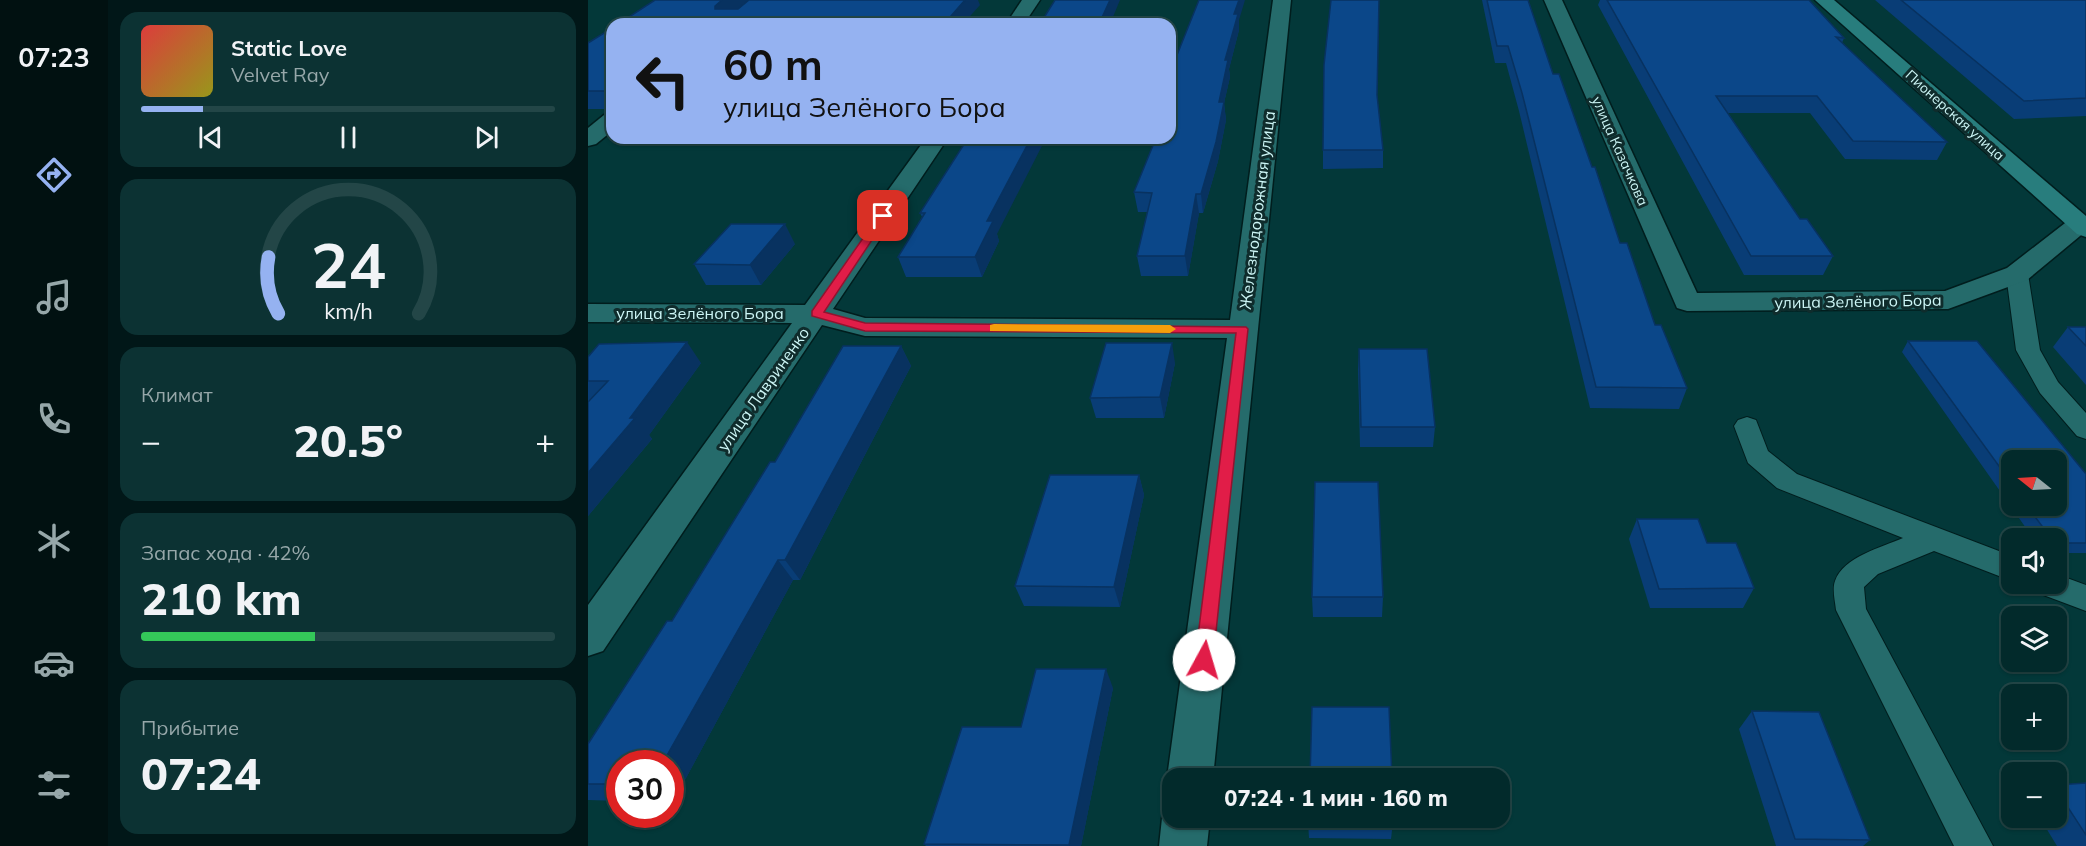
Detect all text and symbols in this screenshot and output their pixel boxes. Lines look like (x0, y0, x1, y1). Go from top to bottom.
text: Static Love (231, 34, 347, 62)
text: 60 m (723, 38, 823, 91)
text: 07:23 (18, 40, 90, 74)
icon: left (624, 42, 702, 120)
text: Velvet Ray (231, 62, 329, 87)
street label: Пионерская улица (1902, 66, 2008, 164)
text: улица Зелёного Бора (723, 90, 1006, 124)
street label: улица Казачкова (1588, 94, 1652, 208)
street label: Железнодорожная улица (1235, 110, 1279, 310)
icon: previous (194, 121, 227, 154)
icon: pause (332, 121, 365, 154)
icon: next (470, 121, 503, 154)
icon: directions (33, 154, 75, 196)
pin (857, 190, 908, 241)
icon: arrive (866, 199, 899, 232)
text: 24 (311, 225, 385, 304)
icon: music (33, 276, 75, 318)
street label: улица Зелёного Бора (1774, 290, 1942, 312)
text: km/h (324, 297, 372, 324)
street label: улица Зелёного Бора (616, 303, 784, 323)
street label: улица Лавриненко (713, 323, 813, 455)
text: Климат (141, 382, 213, 407)
icon: phone (33, 398, 75, 440)
text: 20.5° (293, 412, 403, 468)
text: − (141, 420, 161, 461)
text: + (535, 420, 555, 461)
north arrow (2001, 450, 2067, 516)
map controls (2001, 450, 2067, 828)
icon: climate (33, 520, 75, 562)
button: sound (2001, 528, 2067, 594)
text: Запас хода · 42% (141, 540, 310, 565)
text: 210 km (141, 570, 302, 626)
button: layers (2001, 606, 2067, 672)
position arrow (1172, 628, 1236, 692)
icon: car (33, 642, 75, 684)
button: + (2001, 684, 2067, 750)
text: Прибытие (141, 715, 239, 740)
text: 07:24 (141, 745, 261, 801)
speed limit sign: 30 (606, 750, 684, 828)
button: − (2001, 762, 2067, 828)
icon: filters (33, 764, 75, 806)
text: 07:24 · 1 мин · 160 m (1224, 784, 1448, 812)

